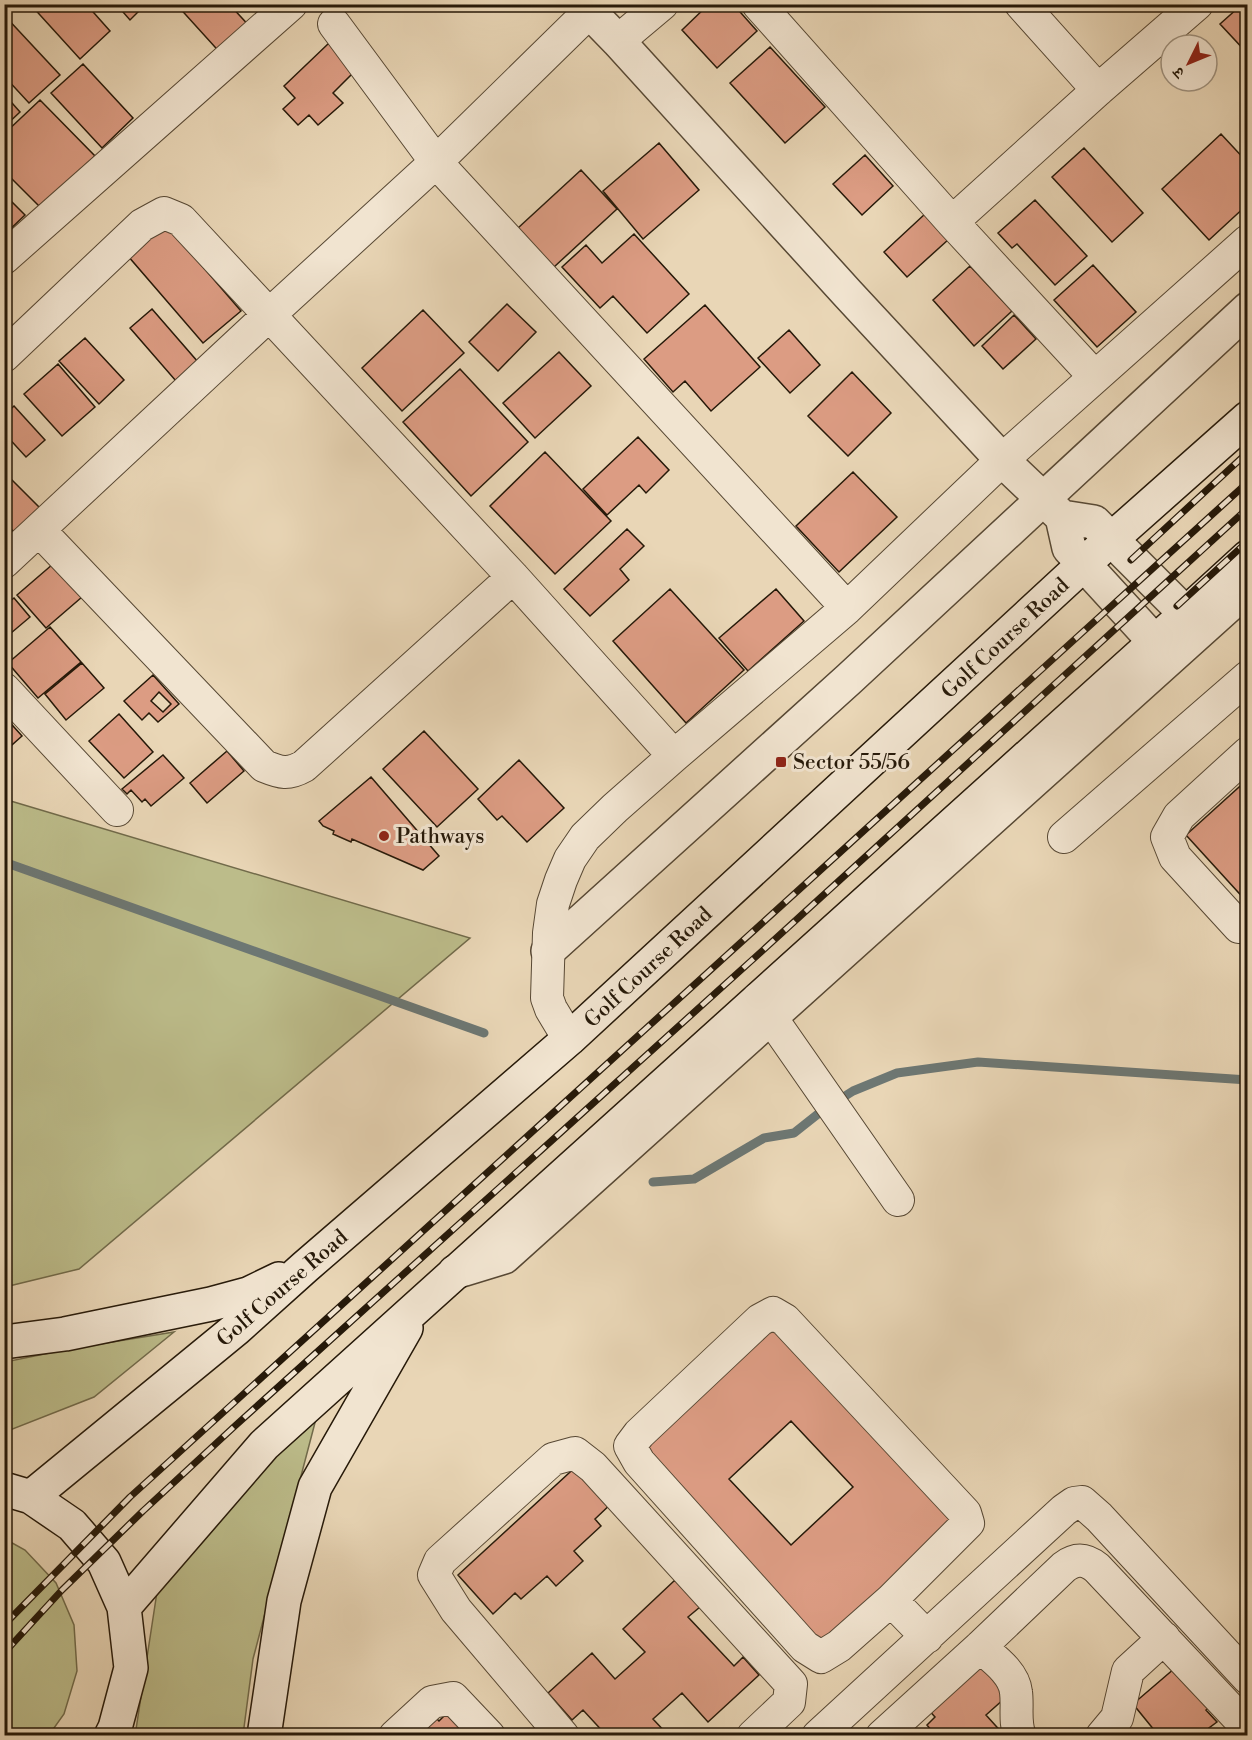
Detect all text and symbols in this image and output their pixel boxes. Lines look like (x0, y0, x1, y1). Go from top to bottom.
north arrow (1159, 33, 1219, 93)
text: उ (1167, 61, 1190, 83)
street label: Golf Course Road (936, 573, 1075, 705)
place label: Sector 55/56 (793, 750, 910, 776)
marker: Sector 55/56 (774, 755, 788, 769)
place label: Pathways (396, 824, 484, 850)
marker: Pathways (377, 829, 391, 843)
street label: Golf Course Road (579, 902, 718, 1034)
street label: Golf Course Road (212, 1225, 354, 1353)

